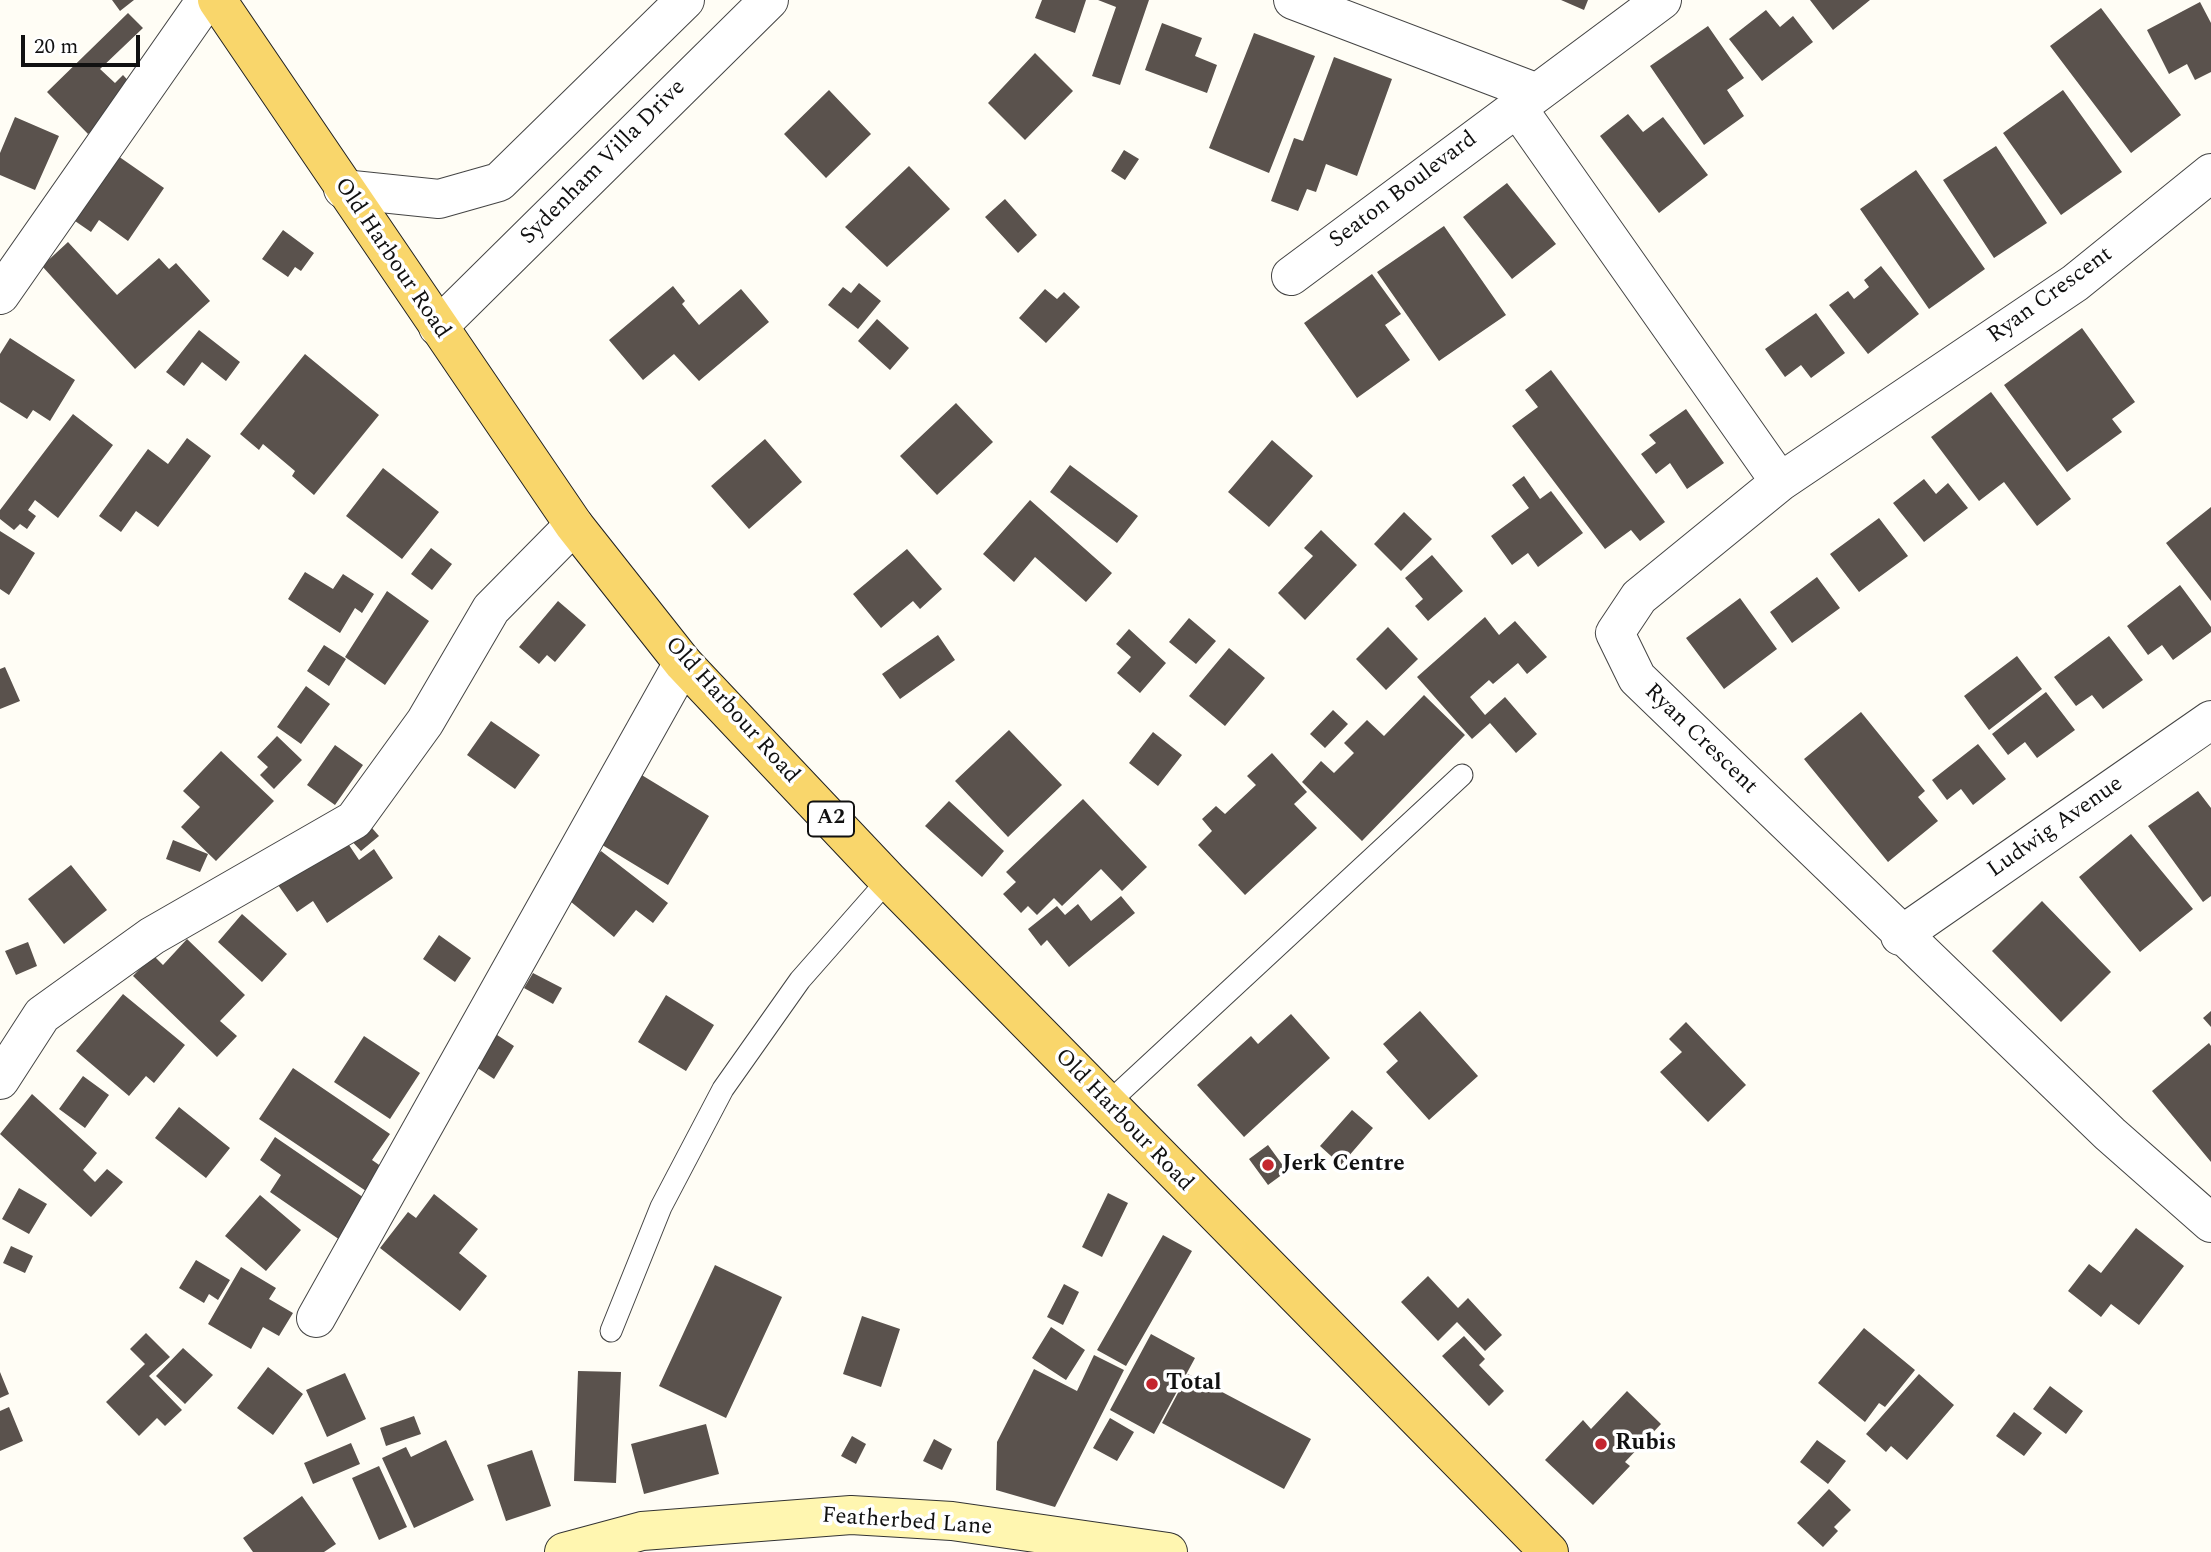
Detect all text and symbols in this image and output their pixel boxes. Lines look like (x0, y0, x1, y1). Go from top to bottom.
scale bar (24, 21, 144, 65)
text: 20 m (34, 31, 78, 63)
street label: Sydenham Villa Drive (516, 75, 692, 251)
street label: Seaton Boulevard (1325, 127, 1483, 255)
street label: Old Harbour Road (327, 173, 455, 345)
street label: Ryan Crescent (1983, 242, 2119, 350)
street label: Old Harbour Road (658, 632, 804, 790)
street label: Ryan Crescent (1637, 679, 1763, 801)
street label: Ludwig Avenue (1983, 771, 2129, 885)
road number: A2 (808, 802, 854, 836)
street label: Old Harbour Road (1048, 1044, 1198, 1198)
place label: Jerk Centre (1282, 1151, 1405, 1179)
marker: Jerk Centre (1260, 1157, 1276, 1173)
place label: Total (1166, 1370, 1222, 1398)
marker: Total (1144, 1376, 1160, 1392)
place label: Rubis (1615, 1430, 1676, 1458)
marker: Rubis (1593, 1436, 1609, 1452)
street label: Featherbed Lane (821, 1503, 993, 1543)

